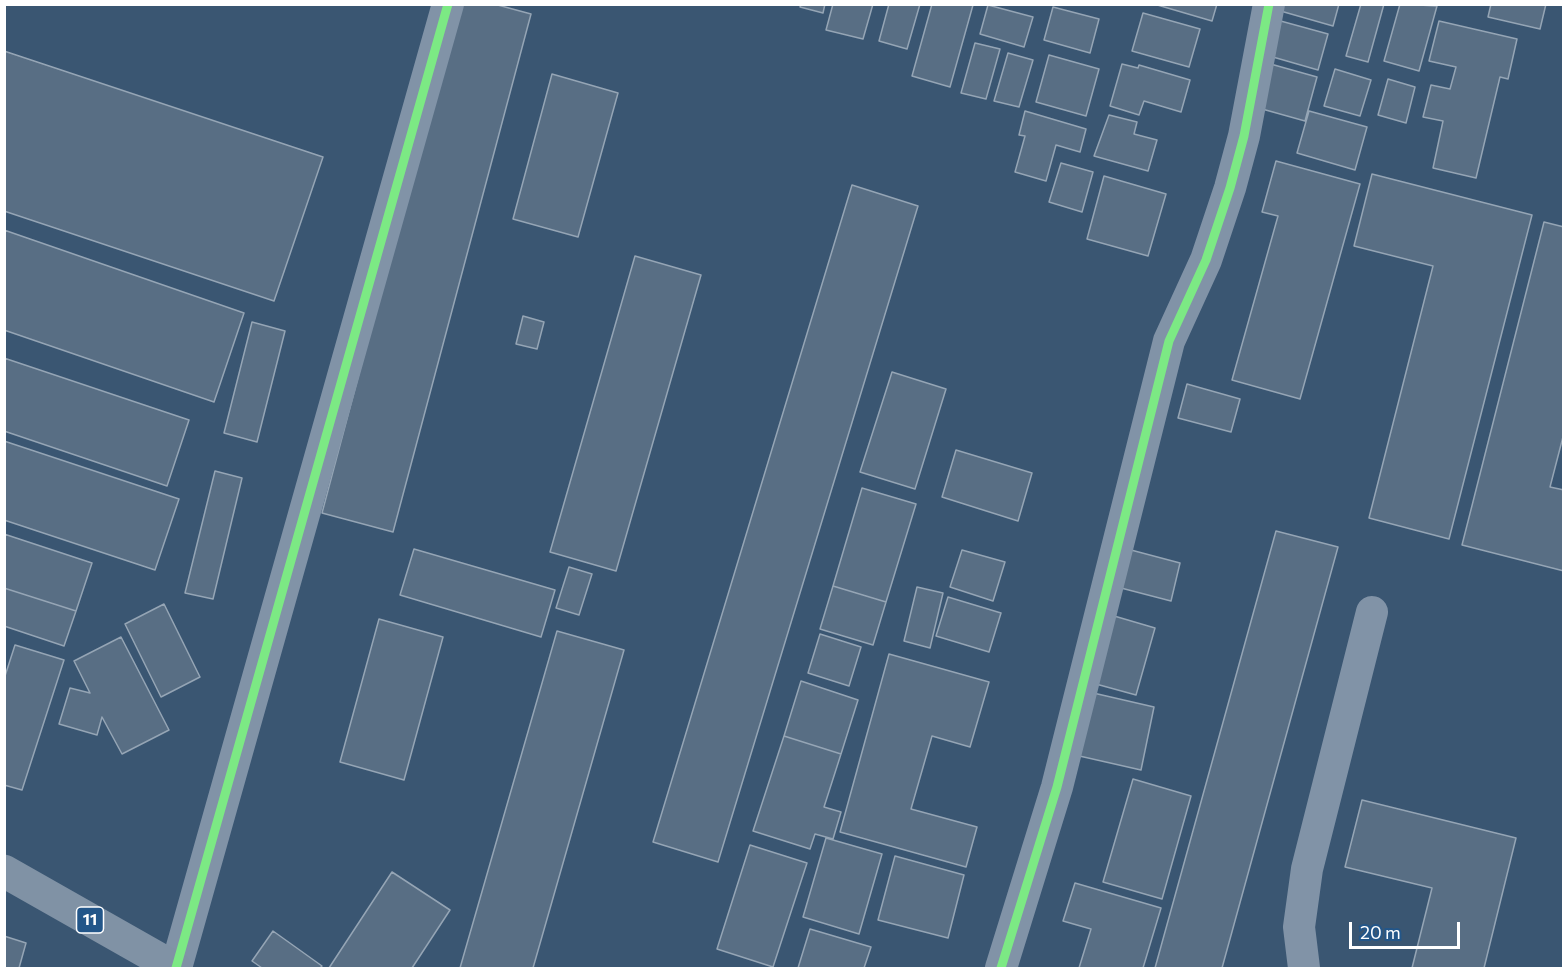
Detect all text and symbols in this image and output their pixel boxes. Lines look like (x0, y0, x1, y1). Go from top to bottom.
road number: 11 (76, 907, 104, 933)
scale bar (1352, 910, 1463, 948)
text: 20 m (1360, 921, 1401, 943)

